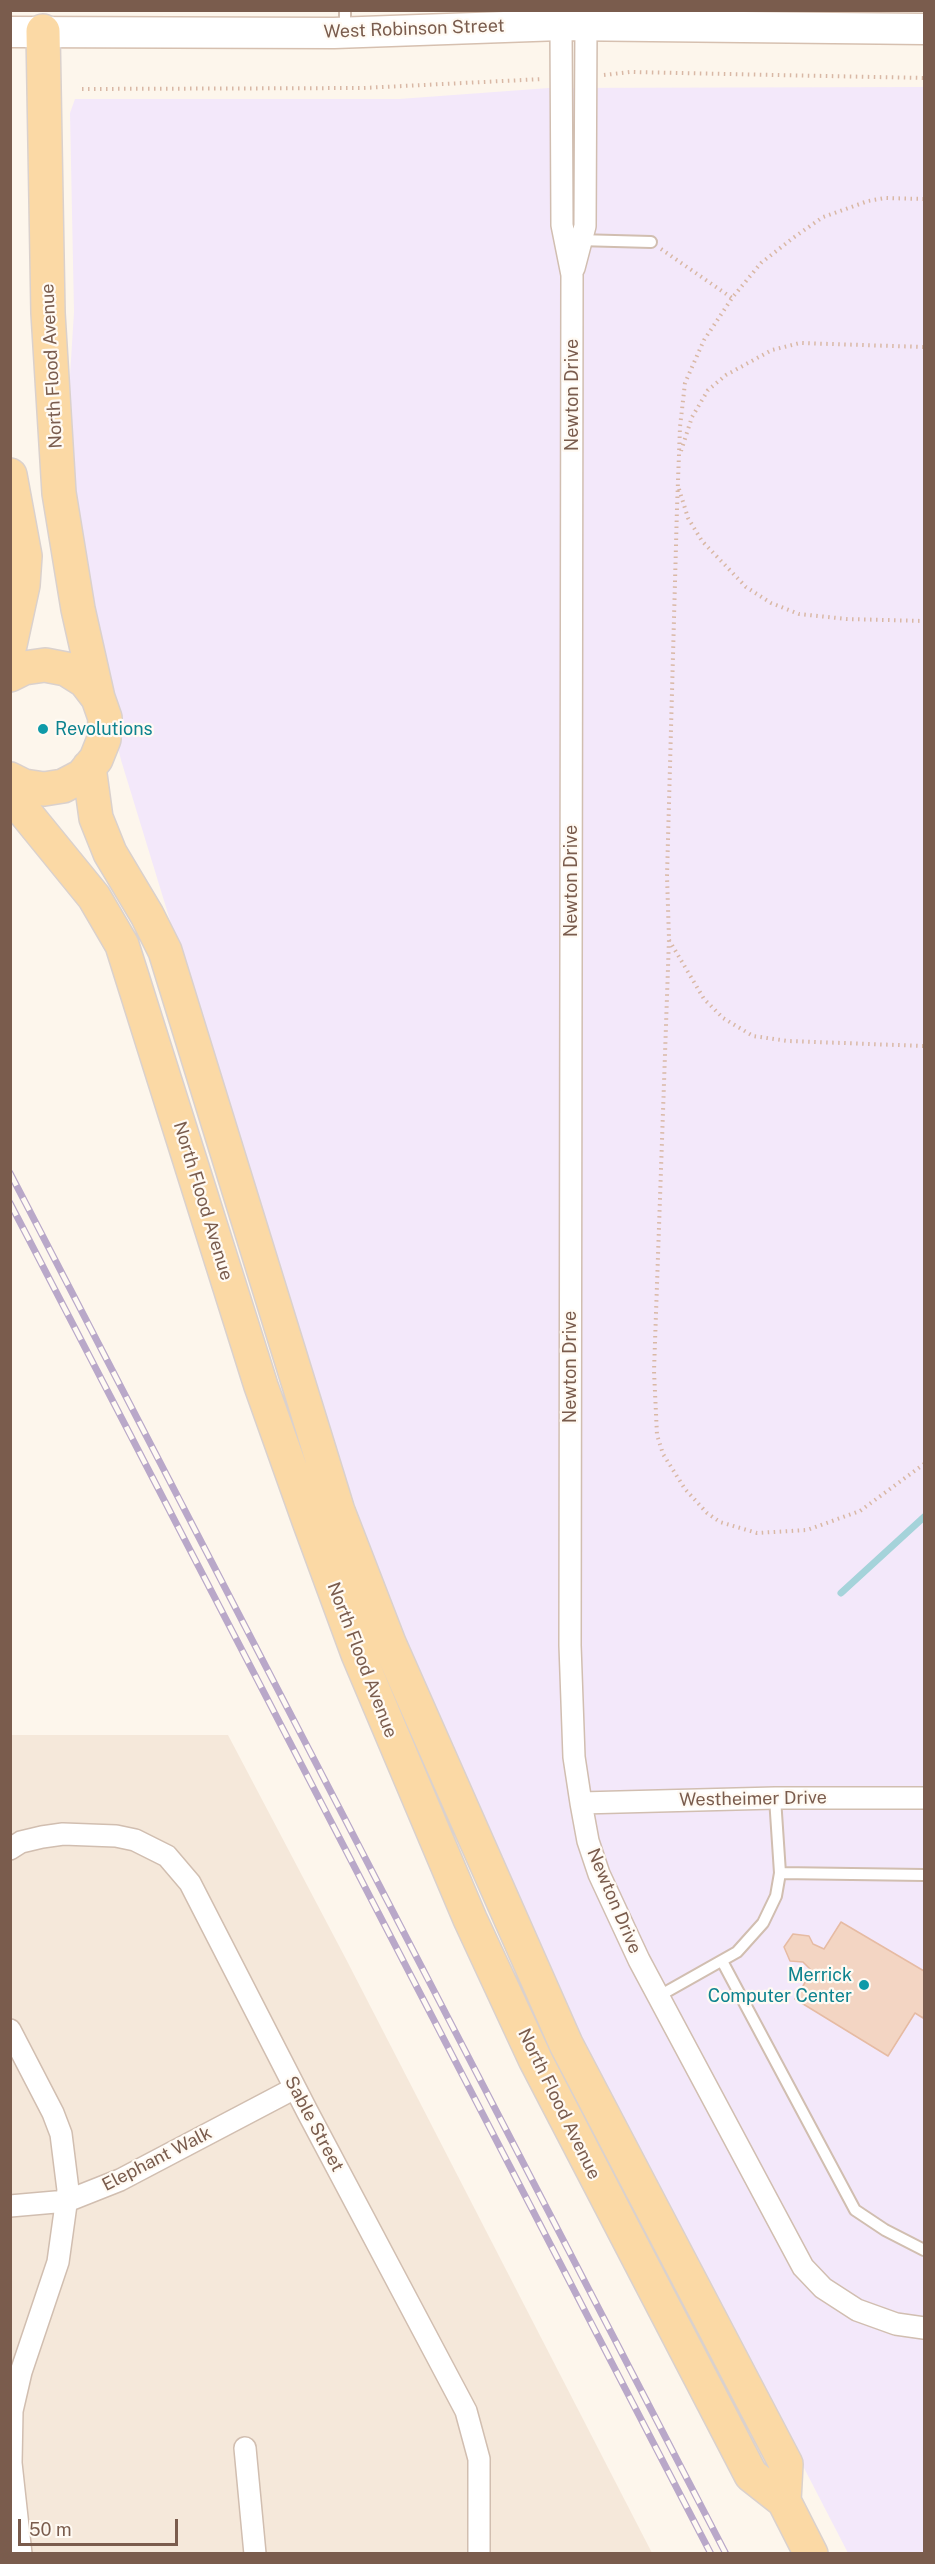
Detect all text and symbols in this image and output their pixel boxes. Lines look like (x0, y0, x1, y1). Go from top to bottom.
street label: West Robinson Street (323, 15, 505, 43)
street label: North Flood Avenue (37, 283, 67, 449)
street label: Newton Drive (561, 339, 583, 451)
place label: Revolutions (55, 718, 153, 740)
marker: Revolutions (36, 722, 50, 736)
street label: Newton Drive (560, 825, 582, 937)
street label: North Flood Avenue (169, 1119, 237, 1283)
street label: Newton Drive (559, 1311, 581, 1423)
street label: North Flood Avenue (322, 1579, 402, 1741)
street label: Westheimer Drive (679, 1787, 827, 1811)
street label: Newton Drive (582, 1845, 646, 1957)
place label: Merrick Computer Center (708, 1964, 852, 2006)
marker: Merrick Computer Center (857, 1978, 871, 1992)
street label: North Flood Avenue (513, 2025, 605, 2183)
street label: Sable Street (280, 2073, 348, 2175)
street label: Elephant Walk (98, 2122, 216, 2196)
scale bar (21, 2507, 182, 2545)
text: 50 m (29, 2519, 72, 2540)

